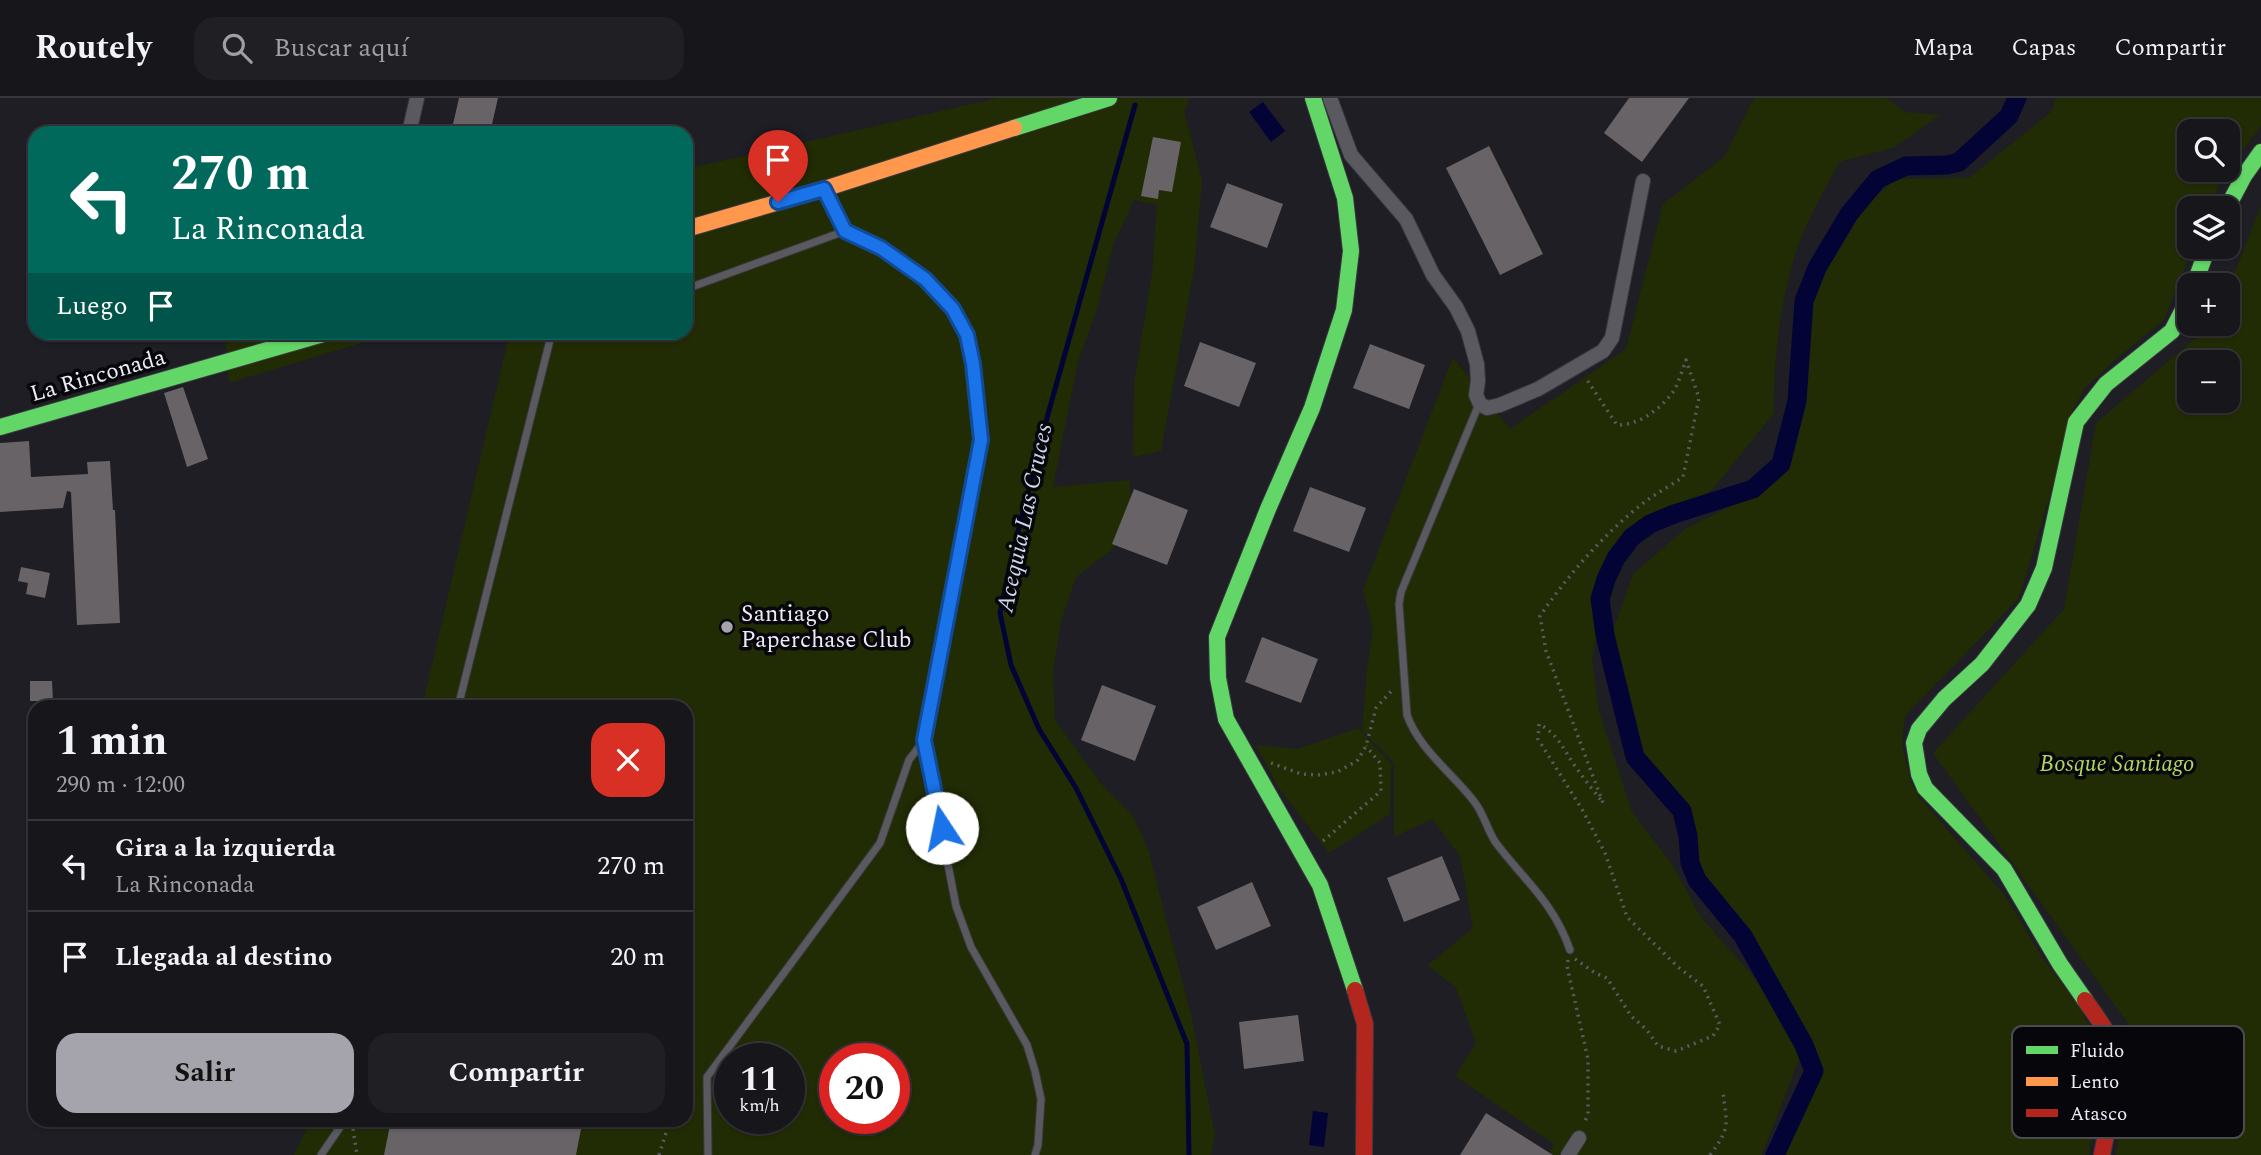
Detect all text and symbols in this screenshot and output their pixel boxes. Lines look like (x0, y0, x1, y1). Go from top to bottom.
search box (194, 17, 684, 80)
text: Routely (35, 23, 152, 73)
text: Buscar aquí (274, 28, 409, 68)
icon: search (218, 29, 256, 67)
text: Mapa (1913, 30, 1973, 66)
text: Capas (2011, 30, 2076, 66)
text: Compartir (2114, 30, 2226, 66)
map controls (2177, 119, 2240, 413)
button: search (2177, 119, 2240, 182)
pin (748, 130, 808, 202)
text: 270 m (171, 137, 310, 212)
icon: arrive (759, 141, 797, 179)
icon: left (56, 154, 147, 245)
button: layers (2177, 196, 2240, 259)
text: La Rinconada (171, 205, 365, 254)
button: + (2177, 273, 2240, 336)
text: Luego (56, 286, 128, 326)
icon: arrive (142, 287, 180, 325)
street label: La Rinconada (26, 340, 170, 412)
button: − (2177, 350, 2240, 413)
water label: Acequia Las Cruces (987, 420, 1063, 617)
place label: Santiago Paperchase Club (741, 597, 911, 658)
marker: Santiago Paperchase Club (719, 619, 735, 635)
text: 1 min (56, 710, 168, 773)
button: close (591, 723, 665, 797)
park label: Bosque Santiago (2039, 747, 2195, 782)
text: 290 m · 12:00 (56, 768, 185, 803)
position arrow (905, 791, 979, 865)
text: Gira a la izquierda (115, 828, 336, 868)
text: 270 m (597, 846, 665, 886)
icon: left (56, 847, 94, 885)
text: La Rinconada (115, 868, 254, 903)
text: Llegada al destino (115, 937, 332, 977)
text: 20 m (610, 937, 665, 977)
icon: arrive (56, 938, 94, 976)
legend (2012, 1026, 2244, 1138)
button: Salir (56, 1033, 354, 1113)
button: Compartir (368, 1033, 665, 1113)
text: Fluido (2070, 1037, 2124, 1066)
speed limit sign: 20 (819, 1043, 910, 1134)
text: 11 (740, 1053, 779, 1106)
text: Lento (2070, 1068, 2119, 1097)
text: km/h (739, 1092, 780, 1119)
text: Atasco (2070, 1100, 2127, 1129)

